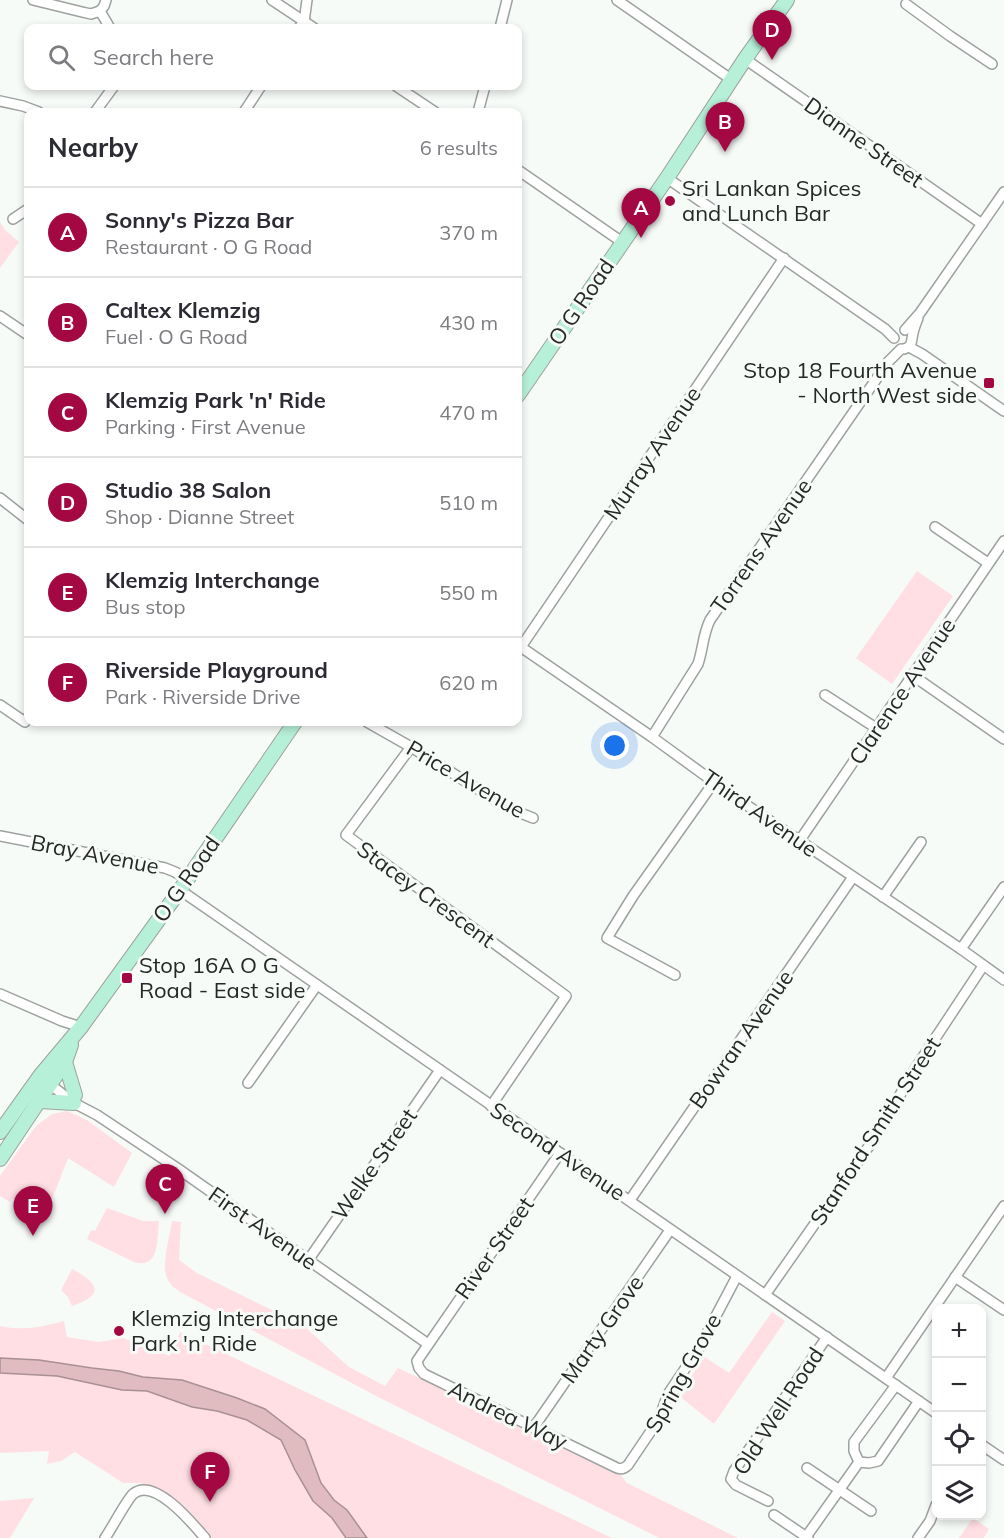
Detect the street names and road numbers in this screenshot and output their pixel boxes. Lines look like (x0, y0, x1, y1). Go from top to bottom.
street label: Dianne Street (799, 91, 929, 194)
street label: O G Road (542, 253, 620, 351)
street label: Murray Avenue (597, 381, 707, 525)
street label: Torrens Avenue (704, 473, 818, 619)
street label: Clarence Avenue (843, 612, 961, 770)
street label: Price Avenue (402, 734, 530, 824)
street label: Third Avenue (697, 763, 823, 863)
street label: Bray Avenue (29, 828, 161, 880)
street label: O G Road (146, 831, 226, 927)
street label: Stacey Crescent (352, 835, 501, 954)
street label: Bowran Avenue (683, 964, 799, 1114)
street label: Stanford Smith Street (804, 1031, 947, 1231)
street label: Second Avenue (485, 1095, 631, 1207)
street label: Welke Street (325, 1102, 423, 1225)
street label: First Avenue (203, 1180, 323, 1276)
street label: River Street (449, 1191, 540, 1305)
street label: Marty Grove (554, 1269, 650, 1389)
street label: Spring Grove (639, 1309, 727, 1437)
street label: Old Well Road (726, 1342, 830, 1480)
street label: Andrea Way (444, 1374, 572, 1456)

